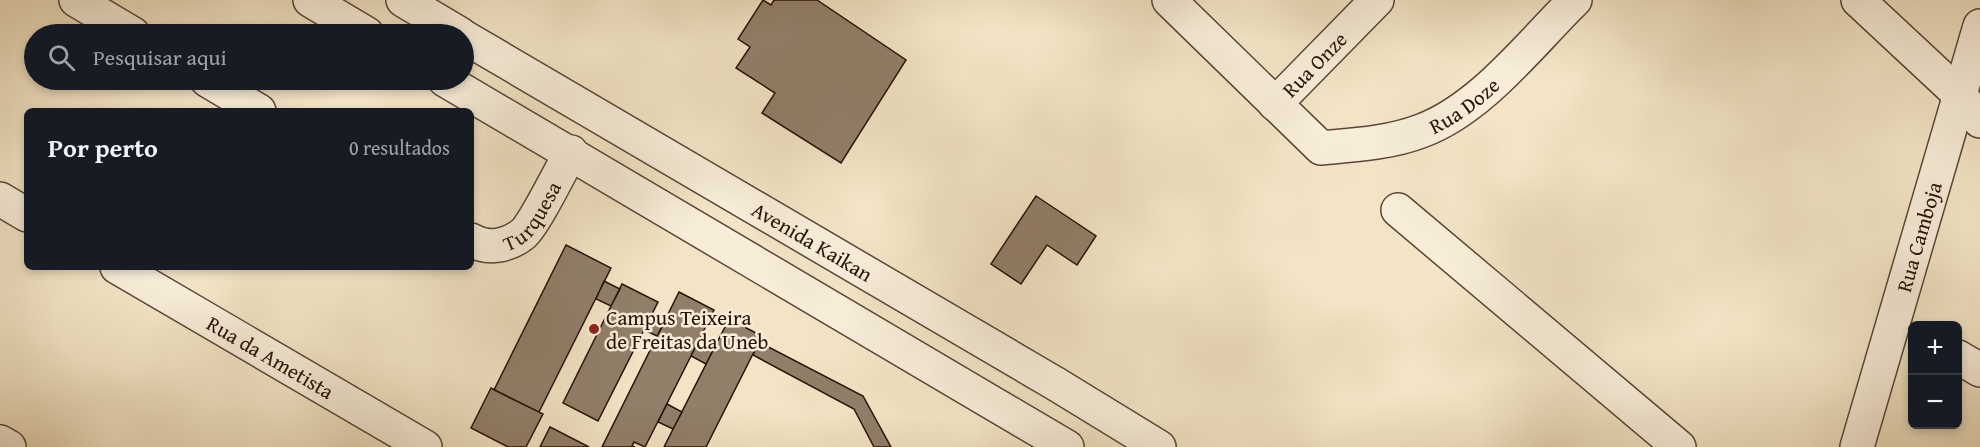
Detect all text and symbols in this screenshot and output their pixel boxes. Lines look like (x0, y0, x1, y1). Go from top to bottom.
search box (24, 24, 474, 90)
street label: Rua Onze (1275, 24, 1354, 104)
icon: search (45, 41, 78, 74)
text: Pesquisar aqui (93, 41, 227, 73)
street label: Rua Doze (1423, 70, 1506, 141)
text: Por perto (48, 128, 158, 167)
text: 0 resultados (349, 133, 450, 162)
street label: Turquesa (498, 175, 568, 259)
street label: Rua Camboja (1888, 178, 1949, 296)
street label: Avenida Kaikan (746, 194, 879, 289)
place label: Campus Teixeira de Freitas da Uneb (606, 302, 768, 357)
street label: Rua da Ametista (201, 307, 340, 406)
map controls (1908, 321, 1962, 429)
button: + (1908, 321, 1962, 375)
marker: Campus Teixeira de Freitas da Uneb (587, 322, 601, 336)
button: − (1908, 375, 1962, 429)

